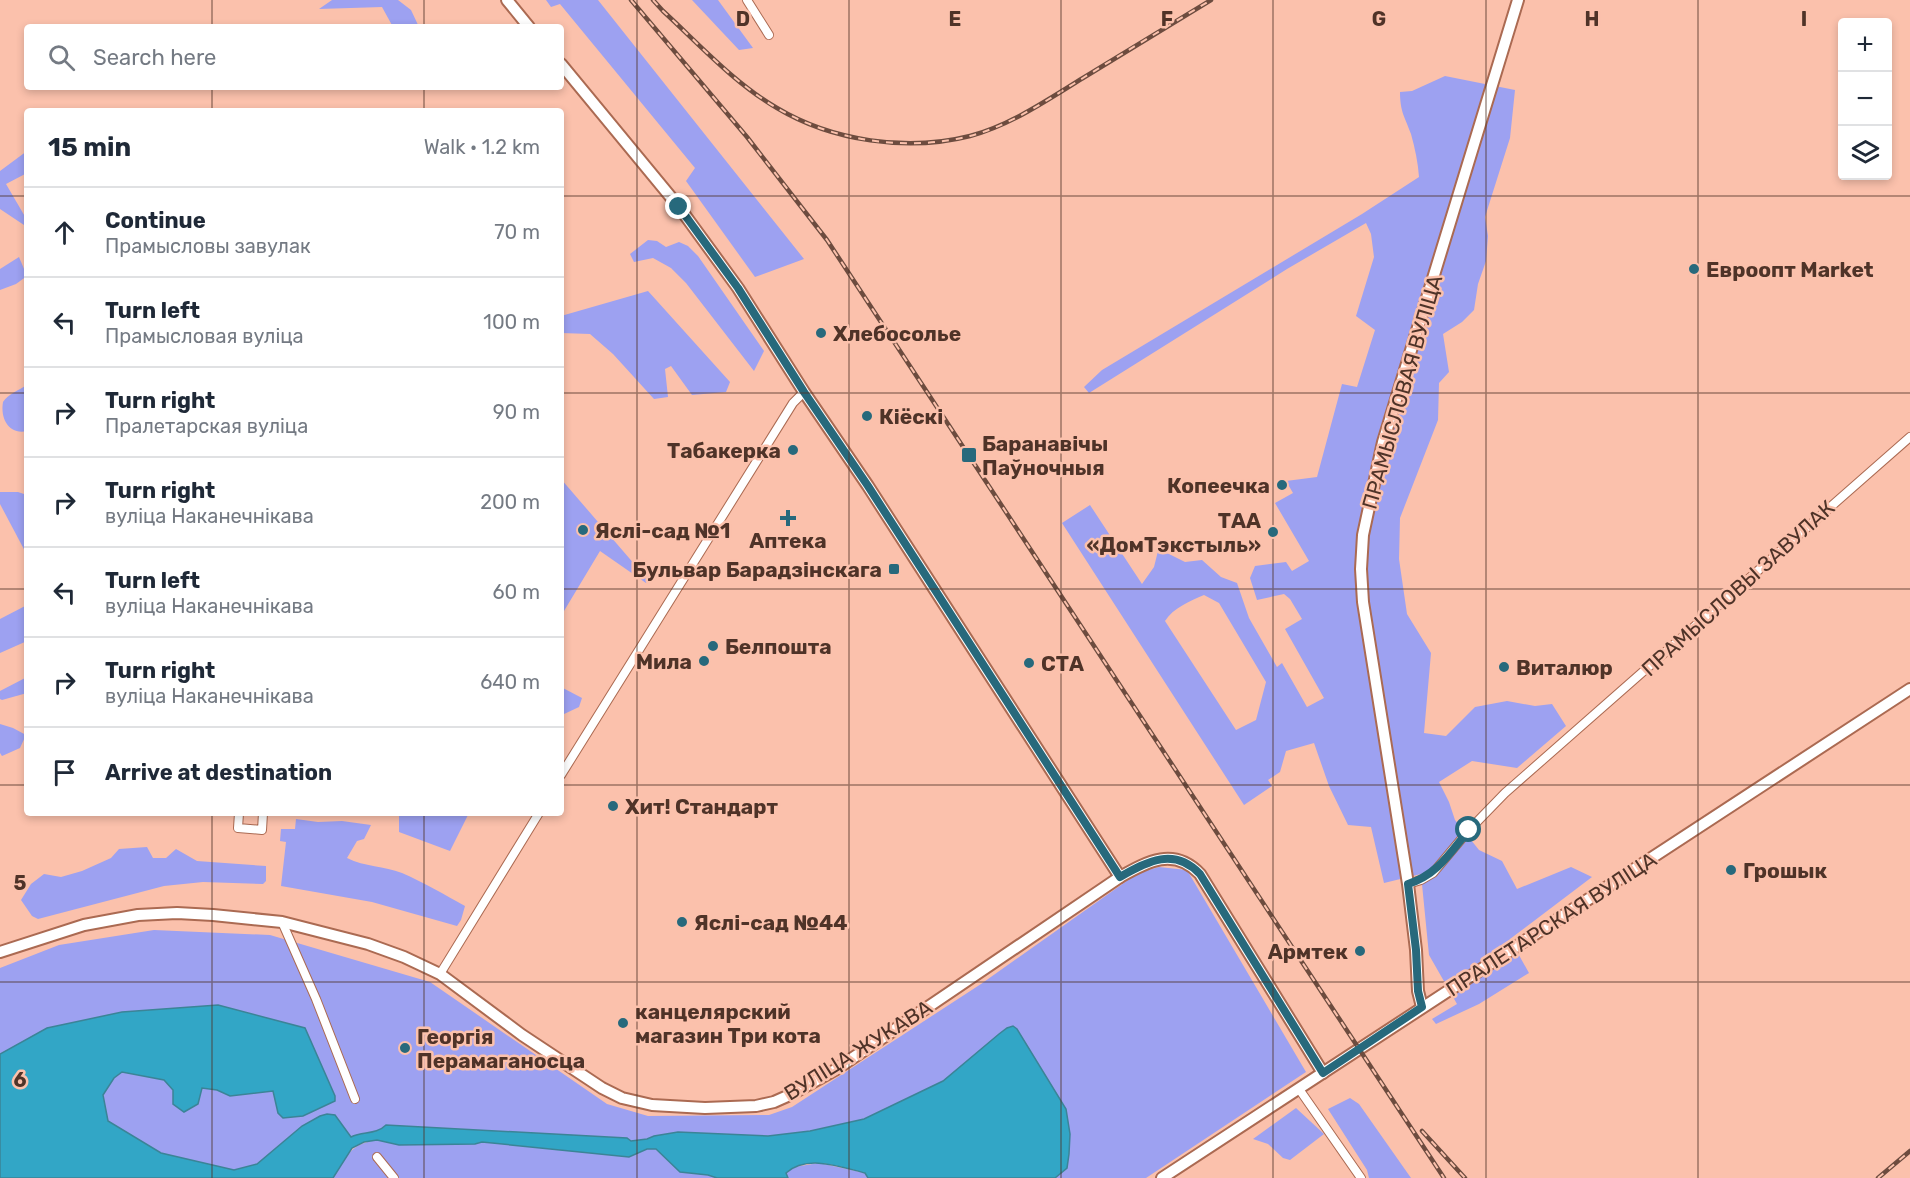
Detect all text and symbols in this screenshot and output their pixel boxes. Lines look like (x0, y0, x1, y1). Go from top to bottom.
text: D (736, 7, 750, 31)
text: E (949, 7, 961, 31)
text: F (1161, 7, 1173, 31)
text: G (1372, 7, 1386, 31)
text: H (1585, 7, 1599, 31)
text: I (1801, 7, 1807, 31)
map controls (1838, 18, 1892, 180)
button: + (1838, 18, 1892, 72)
search box (24, 24, 564, 90)
icon: search (45, 41, 78, 74)
text: Search here (93, 44, 216, 71)
button: − (1838, 72, 1892, 126)
button: layers (1838, 126, 1892, 180)
text: 15 min (48, 132, 131, 163)
text: Walk · 1.2 km (424, 135, 540, 159)
route end (665, 193, 691, 219)
text: Continue (105, 207, 206, 234)
icon: ahead (48, 216, 81, 249)
text: 70 m (494, 220, 540, 244)
text: Прамысловы завулак (105, 234, 311, 258)
place label: Евроопт Market (1706, 257, 1874, 282)
marker: Евроопт Market (1687, 262, 1701, 276)
street label: ПРАМЫСЛОВАЯ ВУЛІЦА (1357, 272, 1447, 512)
text: Turn left (105, 297, 200, 324)
icon: left (48, 306, 81, 339)
text: 100 m (483, 310, 540, 334)
place label: Хлебосолье (833, 321, 961, 346)
text: Прамысловая вуліца (105, 324, 304, 348)
marker: Хлебосолье (814, 326, 828, 340)
text: Turn right (105, 387, 215, 414)
icon: right (48, 396, 81, 429)
text: 90 m (493, 400, 540, 424)
place label: Кіёскі (879, 404, 943, 429)
marker: Кіёскі (860, 409, 874, 423)
text: Пралетарская вуліца (105, 414, 308, 438)
place label: Баранавічы Паўночныя (982, 431, 1108, 480)
place label: Табакерка (667, 438, 781, 463)
marker: Табакерка (786, 443, 800, 457)
marker: Баранавічы Паўночныя (960, 446, 978, 464)
place label: Копеечка (1167, 473, 1270, 498)
text: Turn right (105, 477, 215, 504)
marker: Копеечка (1275, 478, 1289, 492)
icon: right (48, 486, 81, 519)
text: 200 m (480, 490, 540, 514)
street label: ПРАМЫСЛОВЫ ЗАВУЛАК (1636, 495, 1840, 681)
text: вуліца Наканечнікава (105, 504, 314, 528)
place label: ТАА «ДомТэкстыль» (1086, 508, 1261, 557)
marker: Аптека (781, 511, 795, 525)
place label: Яслі-сад №1 (595, 518, 730, 543)
marker: Яслі-сад №1 (576, 523, 590, 537)
marker: ТАА «ДомТэкстыль» (1266, 525, 1280, 539)
place label: Аптека (749, 528, 827, 553)
place label: Бульвар Барадзінскага (633, 557, 882, 582)
marker: Бульвар Барадзінскага (887, 562, 901, 576)
text: Turn left (105, 567, 200, 594)
icon: left (48, 576, 81, 609)
text: 60 m (493, 580, 540, 604)
text: вуліца Наканечнікава (105, 594, 314, 618)
place label: Белпошта (725, 634, 832, 659)
marker: Белпошта (706, 639, 720, 653)
place label: Мила (636, 649, 692, 674)
place label: СТА (1041, 651, 1084, 676)
marker: Мила (697, 654, 711, 668)
place label: Виталюр (1516, 655, 1613, 680)
marker: СТА (1022, 656, 1036, 670)
text: Turn right (105, 657, 215, 684)
marker: Виталюр (1497, 660, 1511, 674)
icon: right (48, 666, 81, 699)
text: 640 m (480, 670, 540, 694)
text: вуліца Наканечнікава (105, 684, 314, 708)
icon: arrive (48, 756, 81, 789)
text: Arrive at destination (105, 759, 332, 786)
place label: Хит! Стандарт (625, 794, 778, 819)
marker: Хит! Стандарт (606, 799, 620, 813)
route start (1455, 816, 1481, 842)
street label: ПРАЛЕТАРСКАЯ ВУЛІЦА (1441, 847, 1661, 1001)
place label: Грошык (1743, 858, 1828, 883)
marker: Грошык (1724, 863, 1738, 877)
text: 5 (14, 871, 27, 895)
place label: Яслі-сад №44 (694, 910, 848, 935)
marker: Яслі-сад №44 (675, 915, 689, 929)
place label: Армтек (1268, 939, 1348, 964)
marker: Армтек (1353, 944, 1367, 958)
street label: ВУЛІЦА ЖУКАВА (779, 994, 937, 1106)
place label: канцелярский магазин Три кота (635, 999, 821, 1048)
marker: канцелярский магазин Три кота (616, 1016, 630, 1030)
place label: Георгія Перамаганосца (417, 1024, 585, 1073)
marker: Георгія Перамаганосца (398, 1041, 412, 1055)
text: 6 (13, 1068, 27, 1092)

